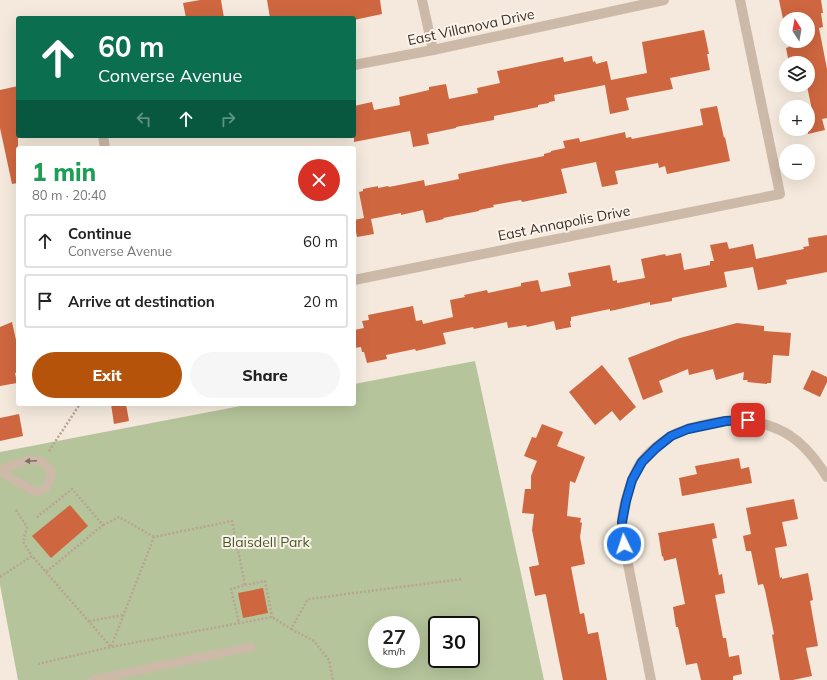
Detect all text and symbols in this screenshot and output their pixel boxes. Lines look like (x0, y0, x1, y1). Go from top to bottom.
street label: East Villanova Drive (406, 5, 536, 49)
north arrow (779, 12, 815, 48)
map controls (779, 12, 815, 180)
text: 60 m (98, 29, 164, 64)
icon: ahead (32, 32, 84, 84)
button: layers (779, 56, 815, 92)
text: Converse Avenue (98, 64, 242, 87)
button: + (779, 100, 815, 136)
icon: left (133, 108, 155, 130)
icon: ahead (175, 108, 197, 130)
icon: right (217, 108, 239, 130)
button: − (779, 144, 815, 180)
text: 1 min (32, 157, 96, 187)
button: close (298, 159, 340, 201)
text: 80 m · 20:40 (32, 187, 106, 203)
street label: East Annapolis Drive (496, 201, 632, 245)
text: Continue (68, 224, 131, 243)
icon: ahead (34, 230, 56, 252)
text: 60 m (303, 232, 338, 251)
text: Converse Avenue (68, 243, 172, 259)
icon: arrive (34, 290, 56, 312)
text: Arrive at destination (68, 292, 215, 311)
text: 20 m (303, 292, 338, 311)
button: Exit (32, 352, 182, 398)
button: Share (190, 352, 340, 398)
pin (731, 403, 765, 437)
icon: arrive (737, 409, 759, 431)
one-way arrow (25, 458, 37, 465)
position arrow (603, 523, 645, 565)
park label: Blaisdell Park (222, 533, 310, 551)
speed limit sign: 30 (428, 616, 480, 668)
text: 27 (382, 624, 406, 649)
text: km/h (383, 645, 405, 658)

